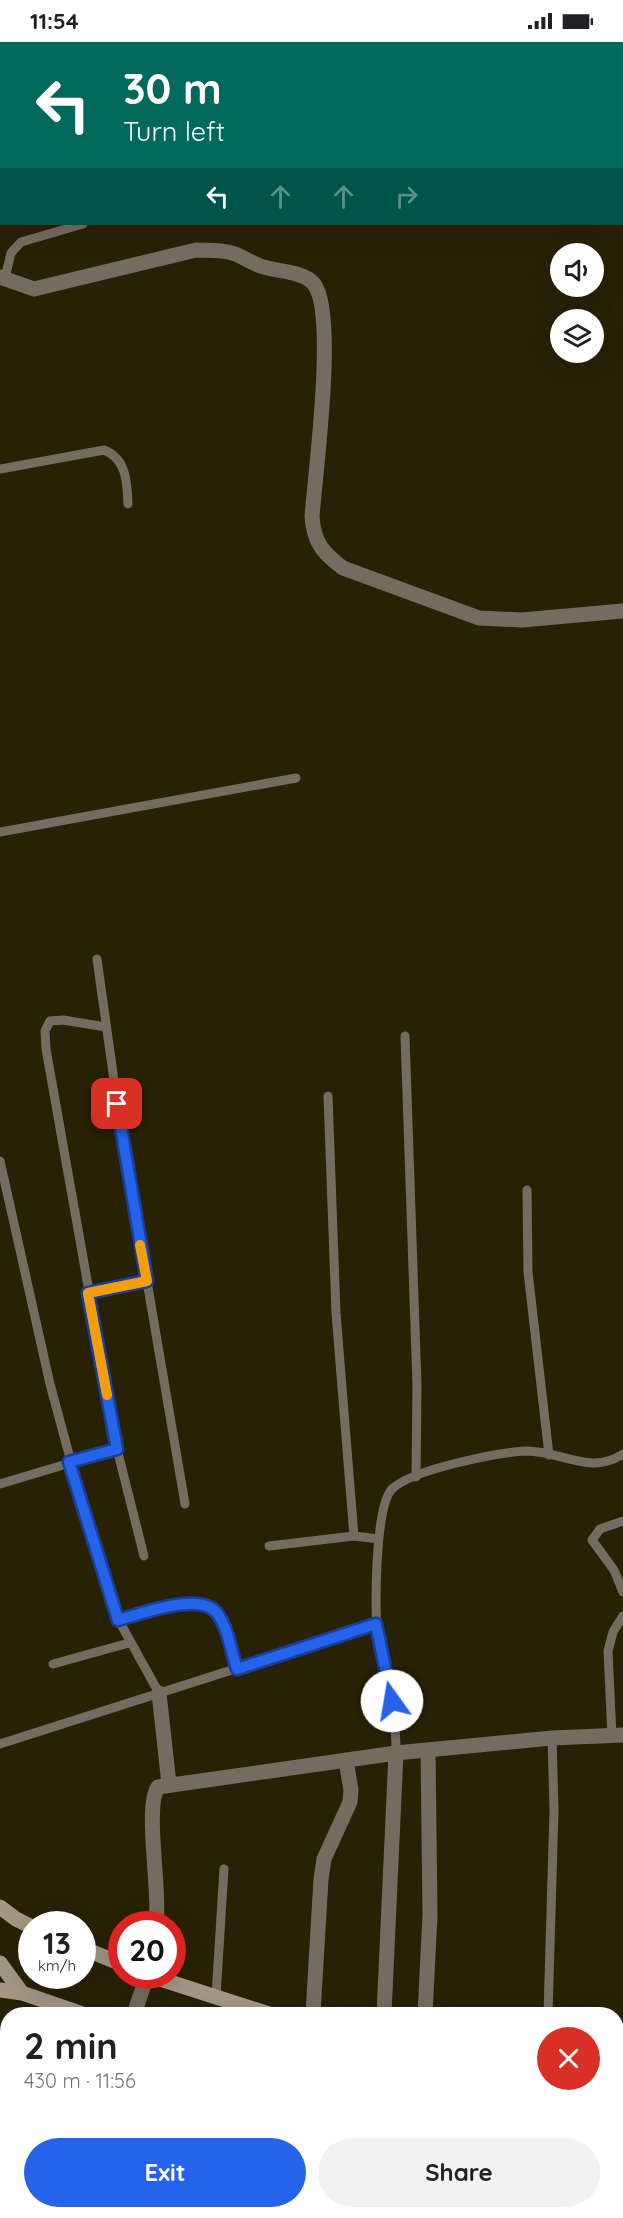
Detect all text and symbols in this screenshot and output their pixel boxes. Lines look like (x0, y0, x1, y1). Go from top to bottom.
text: 11:54 (30, 7, 79, 35)
text: 30 m (123, 62, 222, 115)
icon: left (24, 66, 102, 144)
text: Turn left (123, 114, 225, 148)
icon: left (201, 180, 234, 213)
icon: ahead (264, 180, 297, 213)
icon: ahead (327, 180, 360, 213)
icon: right (390, 180, 423, 213)
map controls (550, 243, 604, 363)
button: sound (550, 243, 604, 297)
button: layers (550, 309, 604, 363)
pin (91, 1078, 142, 1129)
icon: arrive (100, 1087, 133, 1120)
position arrow (360, 1669, 424, 1733)
speed limit sign: 20 (108, 1911, 186, 1989)
text: 13 (43, 1924, 71, 1962)
text: km/h (38, 1956, 76, 1975)
text: 2 min (24, 2023, 118, 2068)
button: close (537, 2027, 600, 2090)
text: 430 m · 11:56 (24, 2068, 136, 2093)
button: Exit (24, 2138, 306, 2207)
button: Share (318, 2138, 600, 2207)

